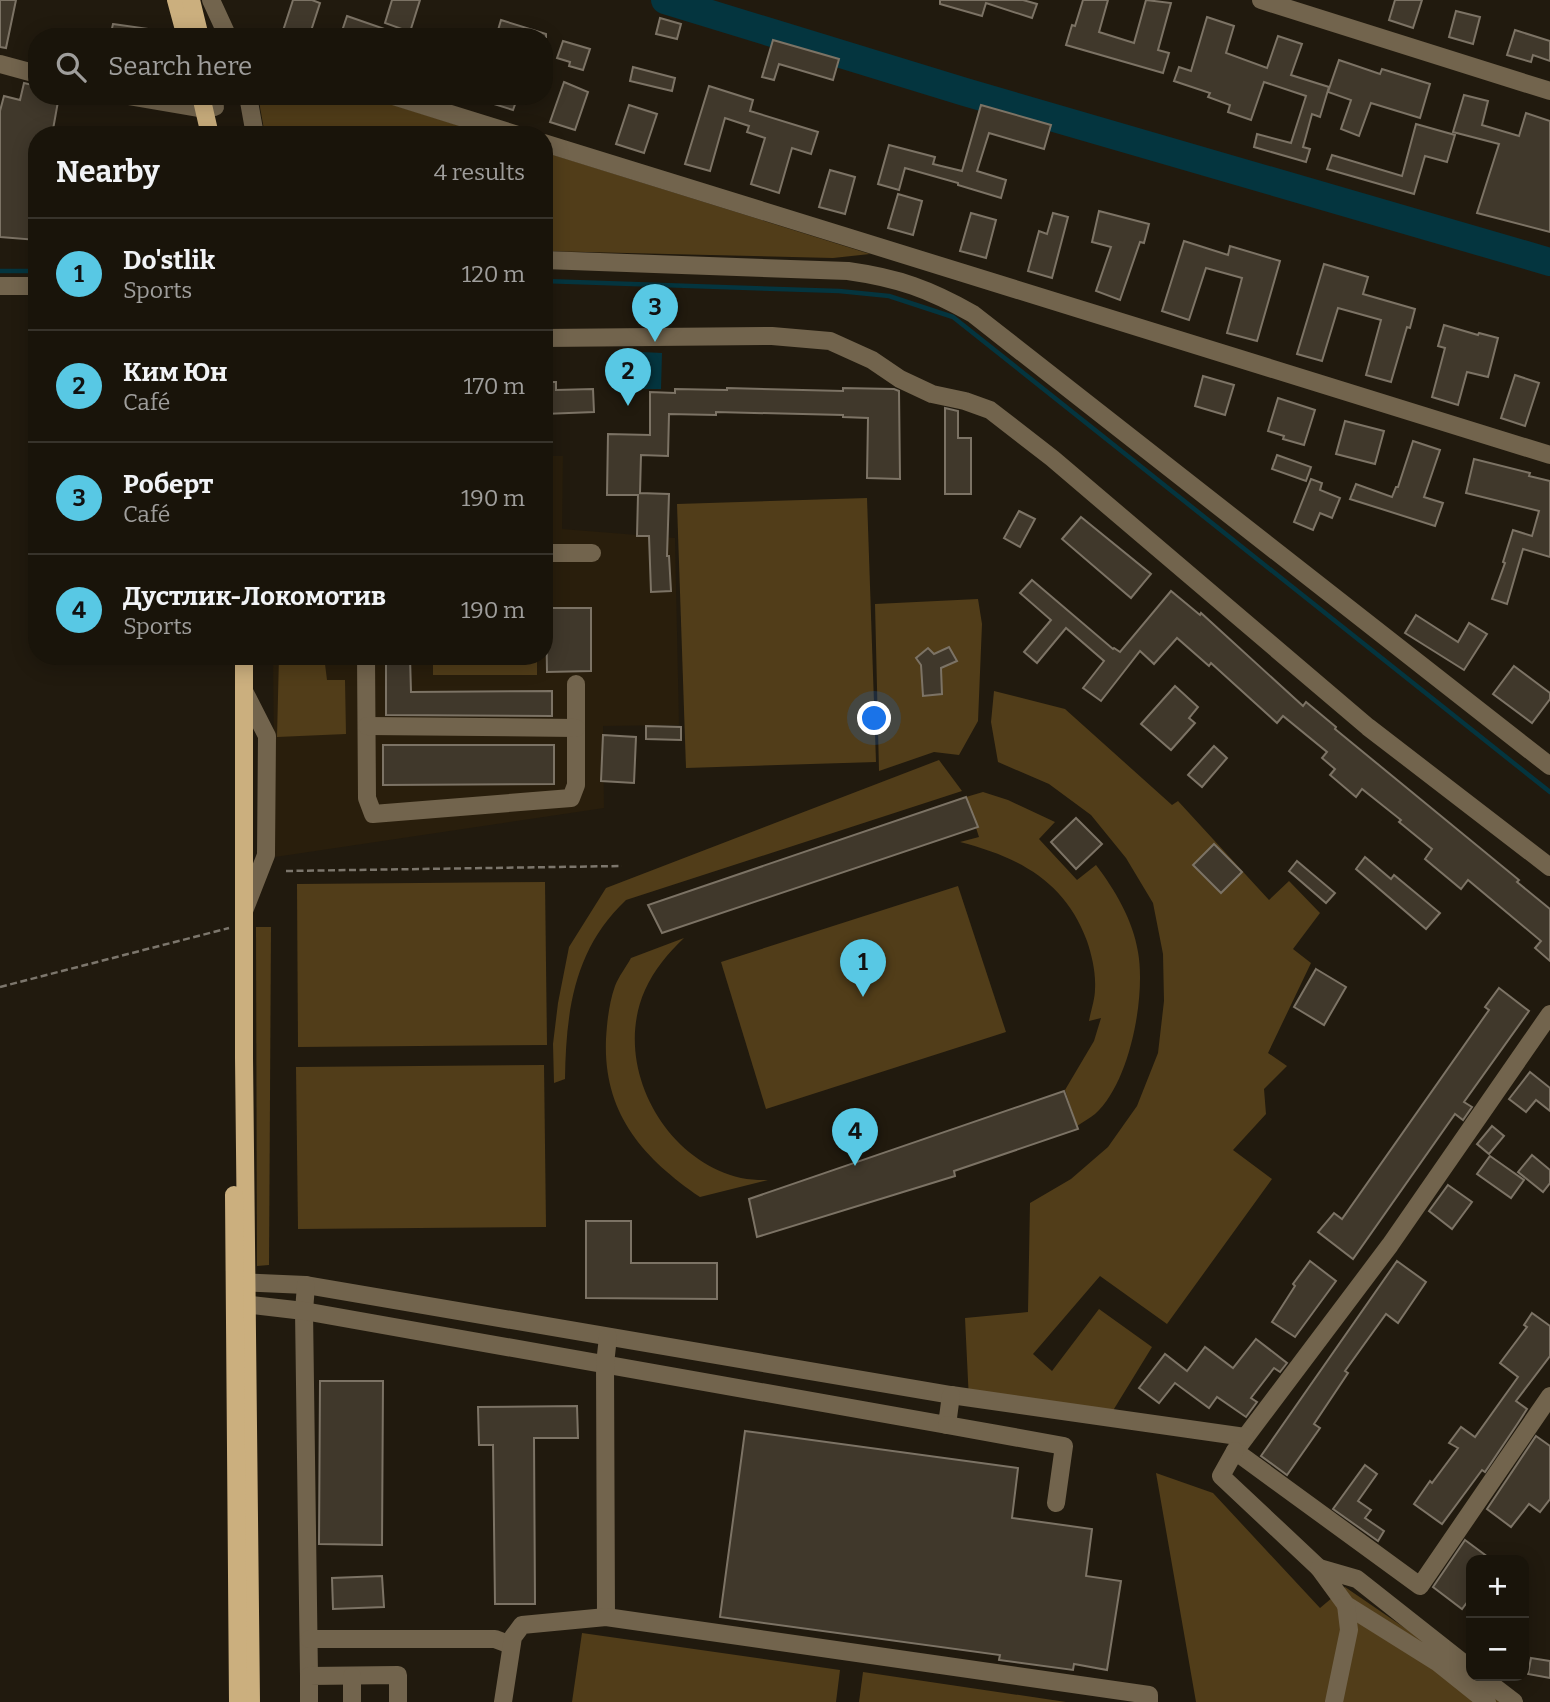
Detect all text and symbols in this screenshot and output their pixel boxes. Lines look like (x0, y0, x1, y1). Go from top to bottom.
search box (28, 28, 553, 105)
icon: search (52, 48, 90, 86)
text: Search here (108, 51, 252, 82)
text: Nearby (56, 154, 160, 190)
text: 4 results (434, 158, 525, 186)
text: Do'stlik (123, 245, 215, 276)
text: 1 (74, 260, 84, 288)
text: 120 m (462, 260, 525, 288)
text: Sports (123, 276, 192, 304)
pin: 3 (632, 284, 678, 342)
pin: 2 (605, 348, 651, 406)
text: Ким Юн (123, 357, 227, 388)
text: 2 (73, 372, 85, 400)
text: 170 m (463, 372, 525, 400)
text: Café (123, 388, 170, 416)
text: Роберт (123, 469, 213, 500)
text: 3 (72, 484, 86, 512)
text: 190 m (461, 484, 525, 512)
text: Café (123, 500, 170, 528)
text: Дустлик-Локомотив (123, 581, 386, 612)
text: 4 (72, 596, 86, 624)
text: 190 m (461, 596, 525, 624)
text: Sports (123, 612, 192, 640)
your location (857, 701, 891, 735)
pin: 1 (840, 939, 886, 997)
pin: 4 (832, 1108, 878, 1166)
map controls (1466, 1555, 1529, 1681)
button: + (1466, 1555, 1529, 1618)
button: − (1466, 1618, 1529, 1681)

